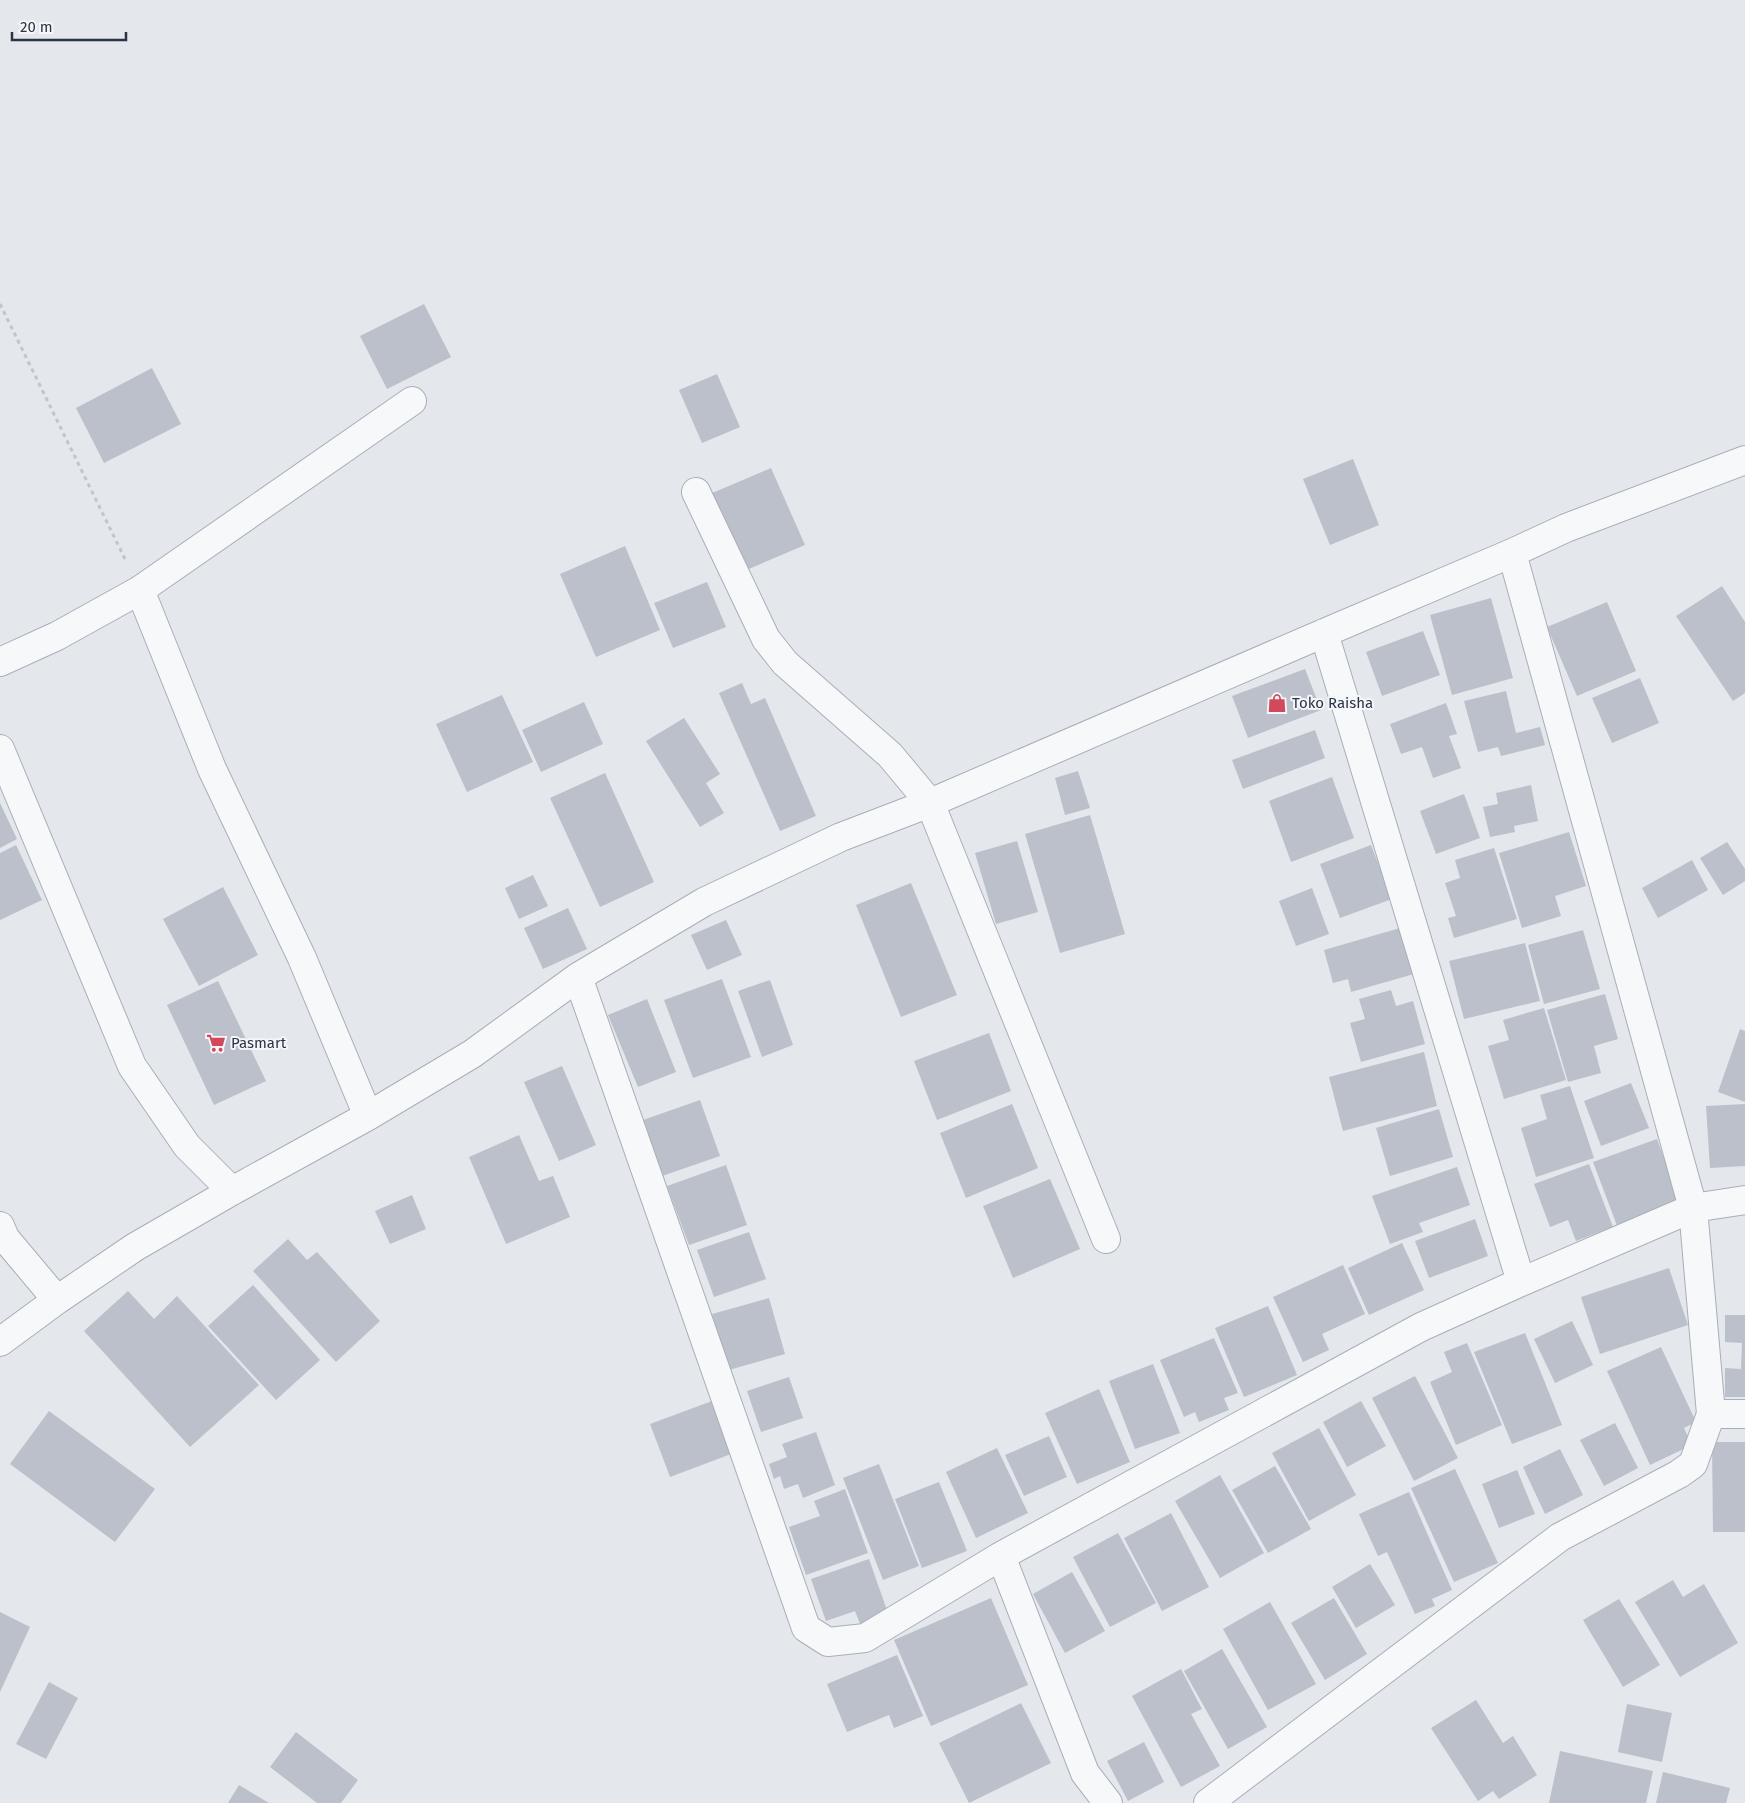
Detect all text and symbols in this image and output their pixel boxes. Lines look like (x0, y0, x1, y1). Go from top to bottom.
scale bar (12, 10, 126, 42)
text: 20 m (20, 18, 53, 36)
shop icon: Toko Raisha (1266, 692, 1288, 714)
place label: Toko Raisha (1292, 694, 1373, 712)
supermarket icon: Pasmart (205, 1032, 227, 1054)
place label: Pasmart (231, 1034, 287, 1052)

